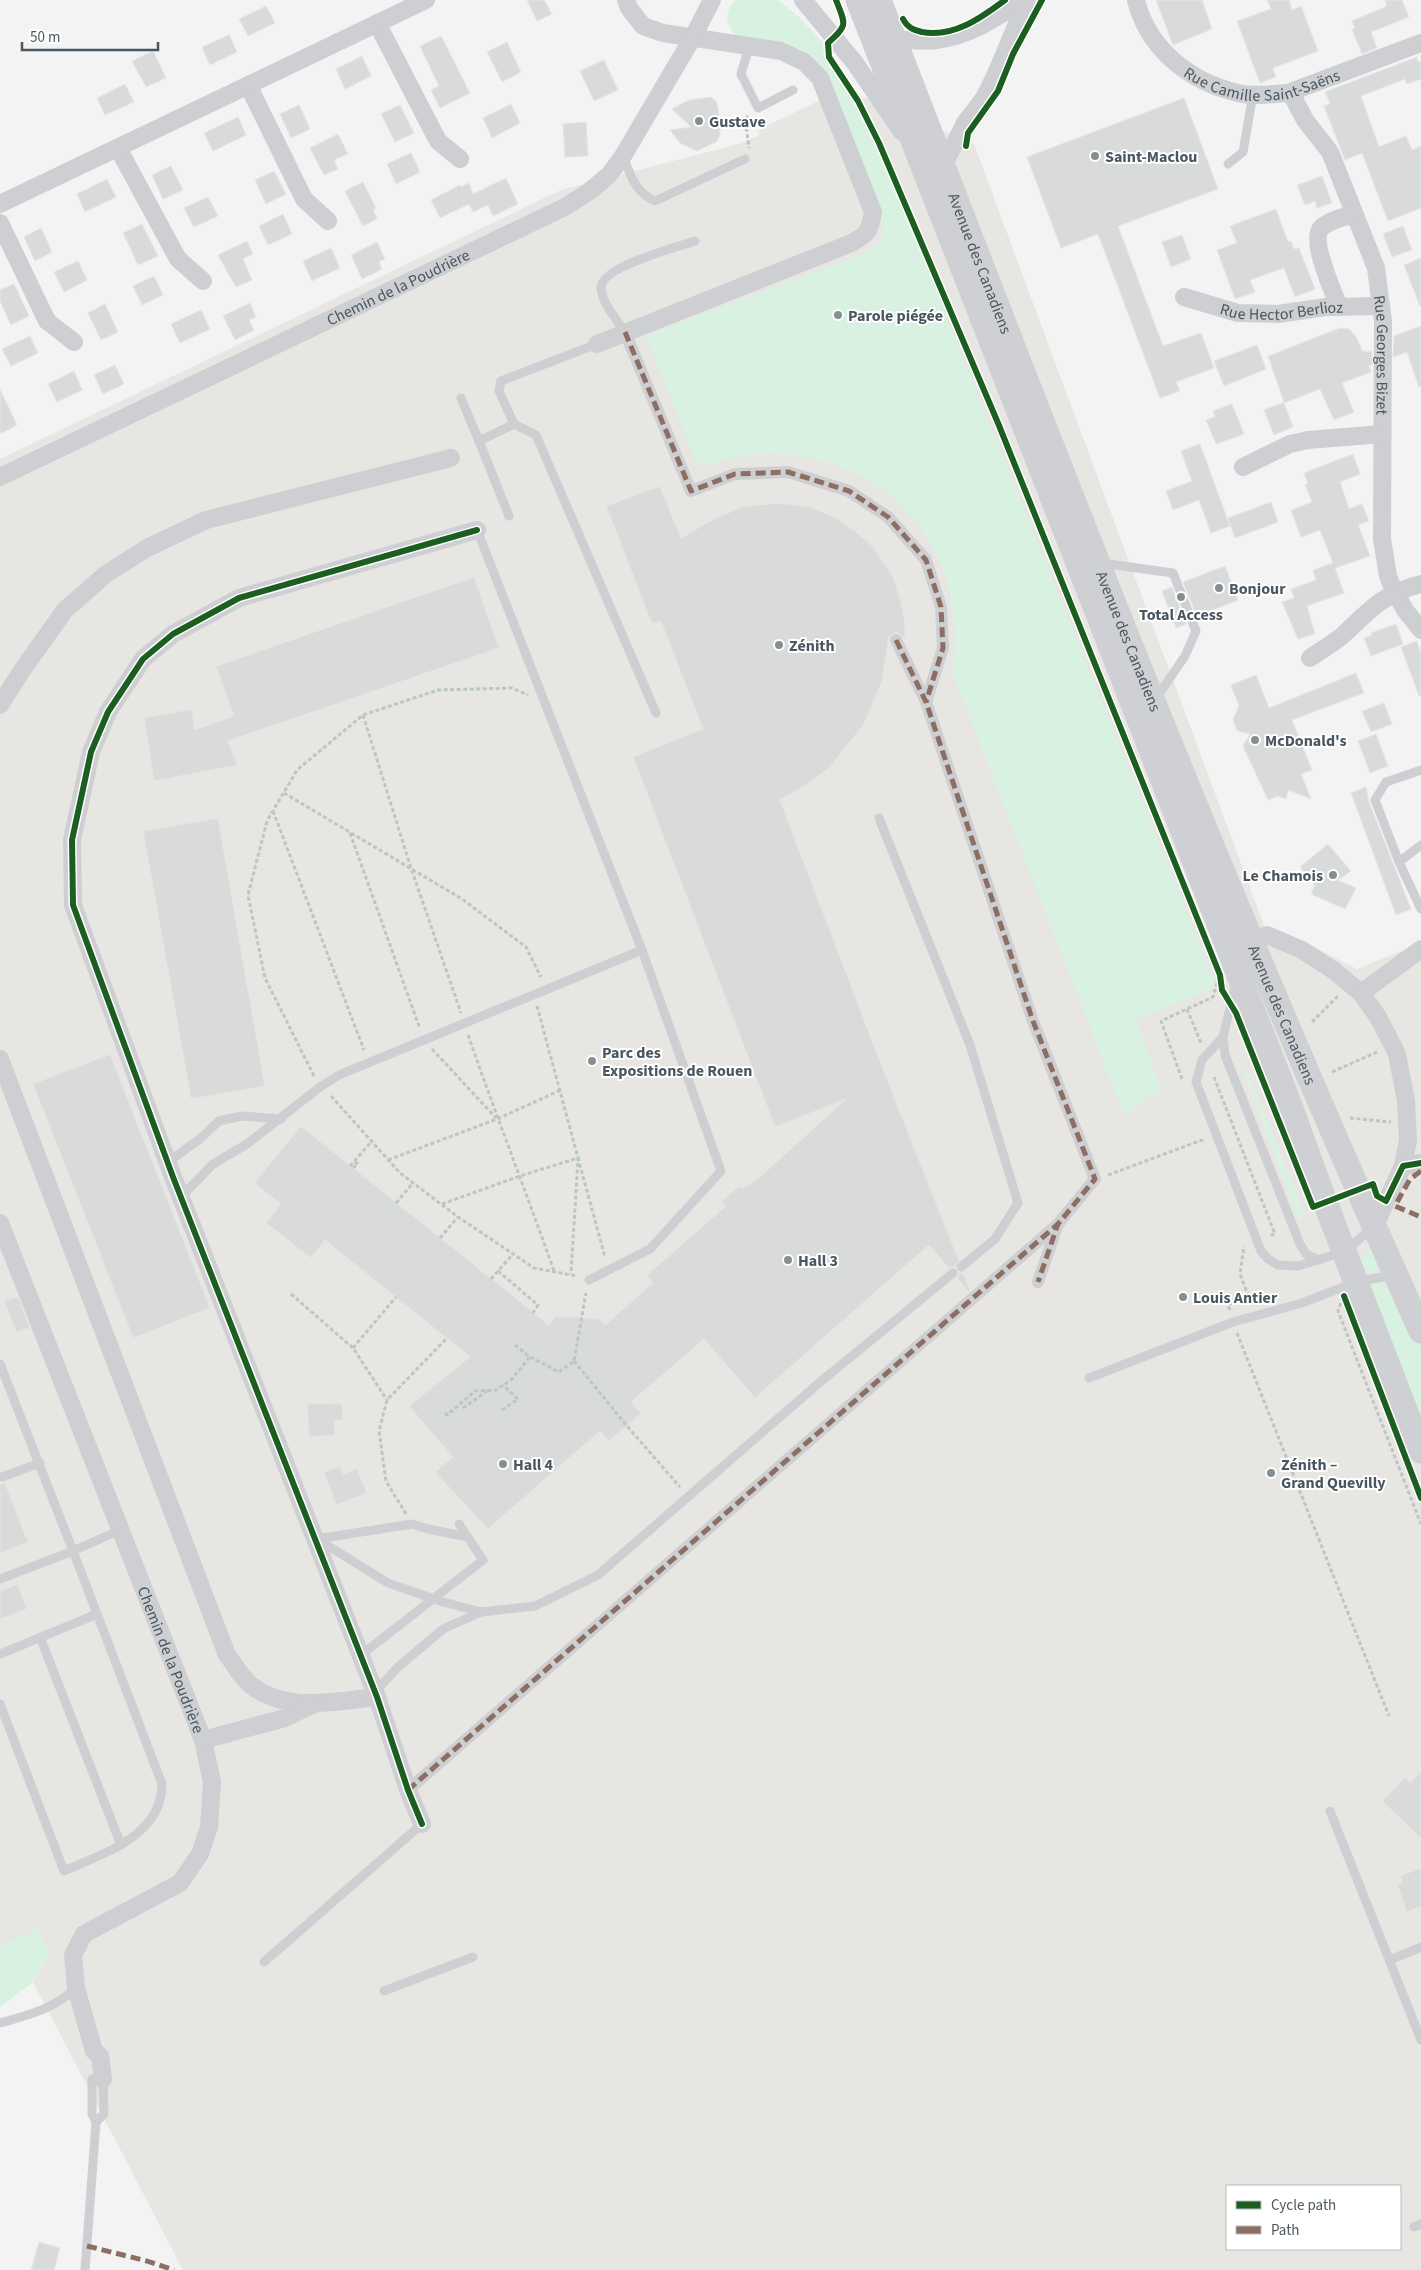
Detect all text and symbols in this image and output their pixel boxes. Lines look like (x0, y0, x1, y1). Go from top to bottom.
scale bar (22, 20, 159, 52)
text: 50 m (30, 27, 60, 48)
street label: Rue Camille Saint-Saëns (1182, 56, 1344, 80)
text: Rue Camille Saint-Saëns (1179, 62, 1343, 107)
place label: Gustave (709, 111, 766, 133)
marker: Gustave (693, 115, 705, 127)
place label: Saint-Maclou (1105, 146, 1197, 168)
marker: Saint-Maclou (1089, 150, 1101, 162)
street label: Avenue des Canadiens (942, 190, 1017, 337)
street label: Chemin de la Poudrière (323, 244, 474, 331)
street label: Rue Georges Bizet (1368, 294, 1393, 415)
street label: Rue Hector Berlioz (1217, 297, 1343, 326)
place label: Parole piégée (848, 305, 943, 327)
marker: Parole piégée (832, 309, 844, 321)
street label: Avenue des Canadiens (1090, 568, 1166, 715)
place label: Bonjour (1229, 578, 1286, 600)
marker: Bonjour (1213, 582, 1225, 594)
marker: Total Access (1175, 591, 1187, 603)
place label: Total Access (1139, 604, 1223, 626)
place label: Zénith (789, 635, 835, 657)
marker: Zénith (773, 639, 785, 651)
place label: McDonald's (1265, 730, 1347, 752)
marker: McDonald's (1249, 734, 1261, 746)
place label: Le Chamois (1242, 865, 1323, 887)
marker: Le Chamois (1327, 869, 1339, 881)
street label: Avenue des Canadiens (1242, 942, 1321, 1088)
place label: Parc des Expositions de Rouen (602, 1042, 752, 1082)
marker: Parc des Expositions de Rouen (586, 1055, 598, 1067)
place label: Hall 3 (798, 1250, 838, 1272)
marker: Hall 3 (782, 1254, 794, 1266)
place label: Louis Antier (1193, 1287, 1278, 1309)
marker: Louis Antier (1177, 1291, 1189, 1303)
place label: Hall 4 (513, 1454, 554, 1476)
place label: Zénith – Grand Quevilly (1281, 1454, 1386, 1494)
marker: Hall 4 (497, 1458, 509, 1470)
marker: Zénith – Grand Quevilly (1265, 1467, 1277, 1479)
street label: Chemin de la Poudrière (132, 1583, 209, 1737)
legend (1226, 2185, 1401, 2250)
text: Cycle path (1271, 2195, 1336, 2216)
text: Path (1271, 2220, 1299, 2241)

